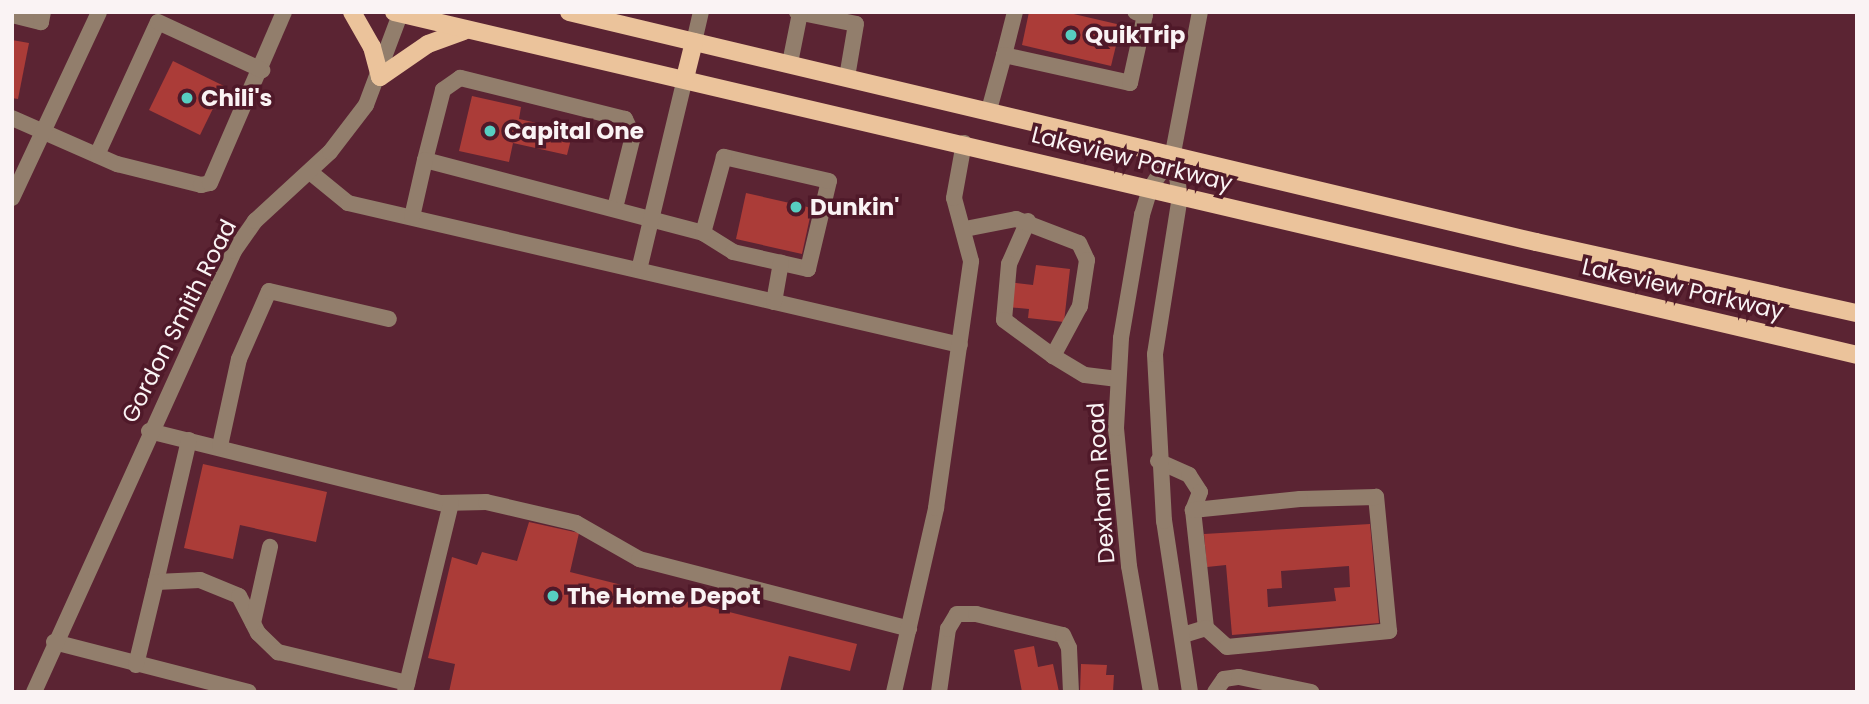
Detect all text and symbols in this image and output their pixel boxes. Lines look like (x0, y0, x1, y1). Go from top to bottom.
place label: QuikTrip (1085, 21, 1185, 49)
marker: QuikTrip (1063, 27, 1079, 43)
place label: Chili's (201, 84, 272, 112)
marker: Chili's (179, 90, 195, 106)
place label: Capital One (504, 117, 644, 145)
street label: Lakeview Parkway (1029, 121, 1235, 197)
marker: Capital One (482, 123, 498, 139)
place label: Dunkin' (810, 193, 899, 221)
marker: Dunkin' (788, 199, 804, 215)
street label: Gordon Smith Road (116, 215, 242, 427)
street label: Lakeview Parkway (1580, 252, 1786, 326)
street label: Dexham Road (1082, 402, 1120, 564)
place label: The Home Depot (567, 582, 760, 610)
marker: The Home Depot (545, 588, 561, 604)

